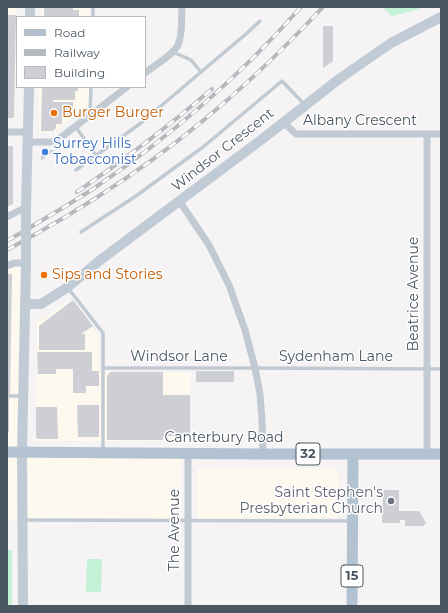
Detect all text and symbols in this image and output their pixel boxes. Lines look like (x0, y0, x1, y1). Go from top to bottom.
legend (16, 16, 146, 88)
text: Road (54, 25, 85, 40)
text: Railway (54, 45, 100, 60)
text: Building (54, 65, 105, 80)
place label: Burger Burger (62, 105, 164, 121)
street label: Windsor Crescent (169, 105, 277, 195)
marker: Burger Burger (49, 108, 59, 118)
street label: Albany Crescent (303, 113, 417, 129)
place label: Surrey Hills Tobacconist (53, 136, 137, 168)
marker: Surrey Hills Tobacconist (40, 147, 50, 157)
street label: Beatrice Avenue (406, 237, 422, 351)
place label: Sips and Stories (52, 267, 163, 283)
marker: Sips and Stories (39, 270, 49, 280)
street label: Windsor Lane (130, 349, 228, 365)
street label: Sydenham Lane (279, 349, 393, 365)
street label: Canterbury Road (164, 430, 284, 446)
road number: 32 (296, 443, 320, 465)
place label: Saint Stephen's Presbyterian Church (240, 485, 383, 518)
street label: The Avenue (167, 489, 183, 571)
marker: Saint Stephen's Presbyterian Church (386, 496, 396, 506)
road number: 15 (341, 565, 363, 587)

